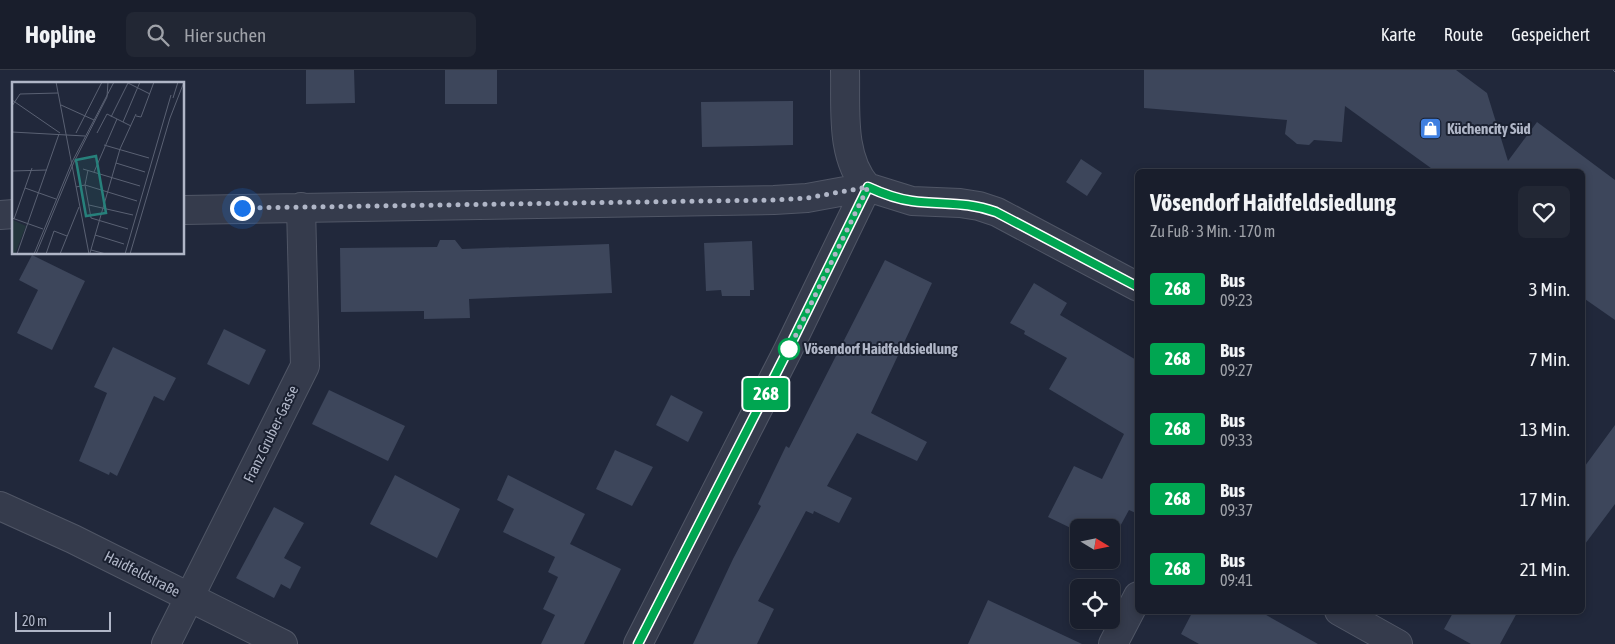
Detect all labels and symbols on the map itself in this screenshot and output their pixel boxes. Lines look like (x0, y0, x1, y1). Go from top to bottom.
inset map (12, 82, 185, 255)
shop icon: Küchencity Süd (1419, 117, 1443, 141)
place label: Küchencity Süd (1447, 120, 1531, 137)
your location (230, 196, 255, 221)
marker: Vösendorf Haidfeldsiedlung (778, 338, 800, 360)
place label: Vösendorf Haidfeldsiedlung (803, 340, 958, 357)
line badge: 268 (737, 378, 795, 410)
street label: Franz Gruber-Gasse (240, 382, 301, 485)
north arrow (1070, 519, 1120, 569)
street label: Haidfeldstraße (102, 547, 183, 600)
scale bar (15, 609, 111, 632)

